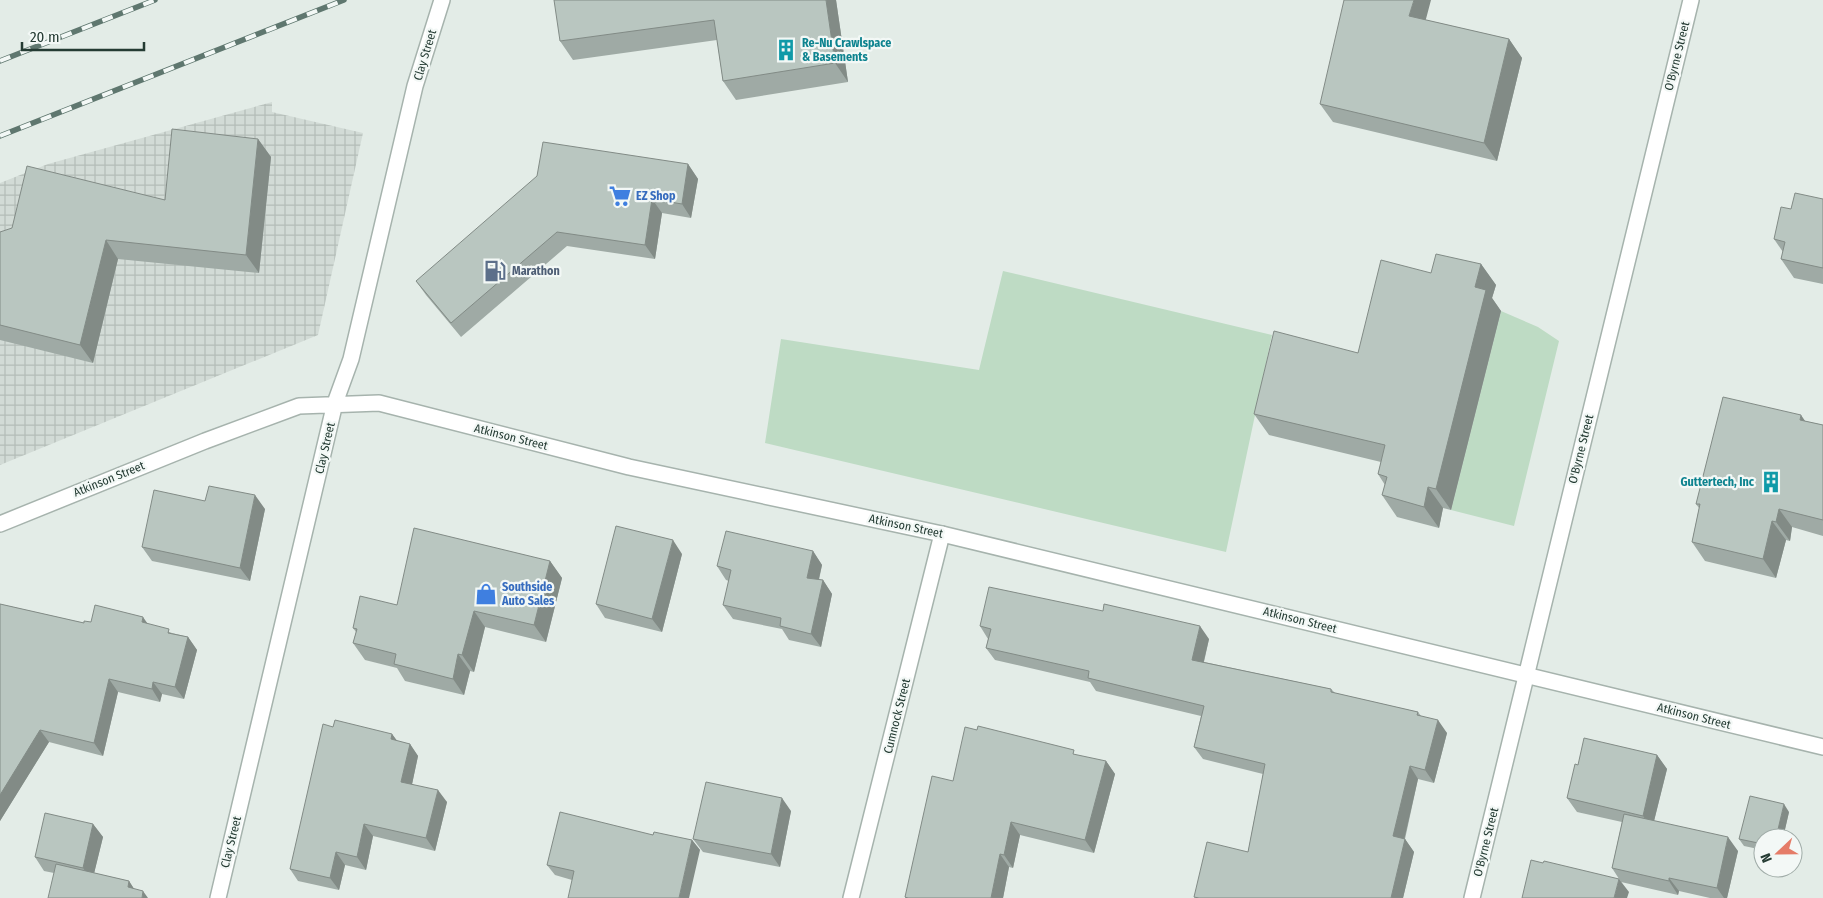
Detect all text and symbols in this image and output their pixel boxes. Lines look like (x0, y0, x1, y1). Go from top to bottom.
scale bar (22, 20, 145, 52)
street label: O'Byrne Street (1662, 20, 1692, 92)
text: 20 m (30, 28, 60, 46)
street label: Clay Street (411, 28, 439, 82)
place label: Re-Nu Crawlspace & Basements (802, 36, 891, 64)
building icon: Re-Nu Crawlspace & Basements (773, 37, 799, 63)
supermarket icon: EZ Shop (607, 183, 633, 209)
place label: EZ Shop (636, 189, 676, 203)
fuel station icon: Marathon (482, 258, 508, 284)
place label: Marathon (512, 264, 560, 278)
street label: O'Byrne Street (1566, 413, 1596, 485)
street label: Clay Street (312, 421, 338, 475)
street label: Atkinson Street (473, 421, 549, 453)
street label: Atkinson Street (71, 458, 147, 500)
building icon: Guttertech, Inc (1758, 469, 1784, 495)
place label: Guttertech, Inc (1680, 475, 1755, 489)
street label: Atkinson Street (868, 511, 944, 541)
place label: Southside Auto Sales (501, 580, 555, 608)
shop icon: Southside Auto Sales (473, 581, 499, 607)
street label: Atkinson Street (1262, 604, 1338, 636)
street label: Cumnock Street (881, 677, 913, 755)
street label: Atkinson Street (1656, 700, 1732, 732)
street label: O'Byrne Street (1471, 806, 1501, 878)
street label: Clay Street (218, 815, 244, 869)
north arrow (1753, 828, 1803, 878)
text: N (1757, 851, 1776, 865)

